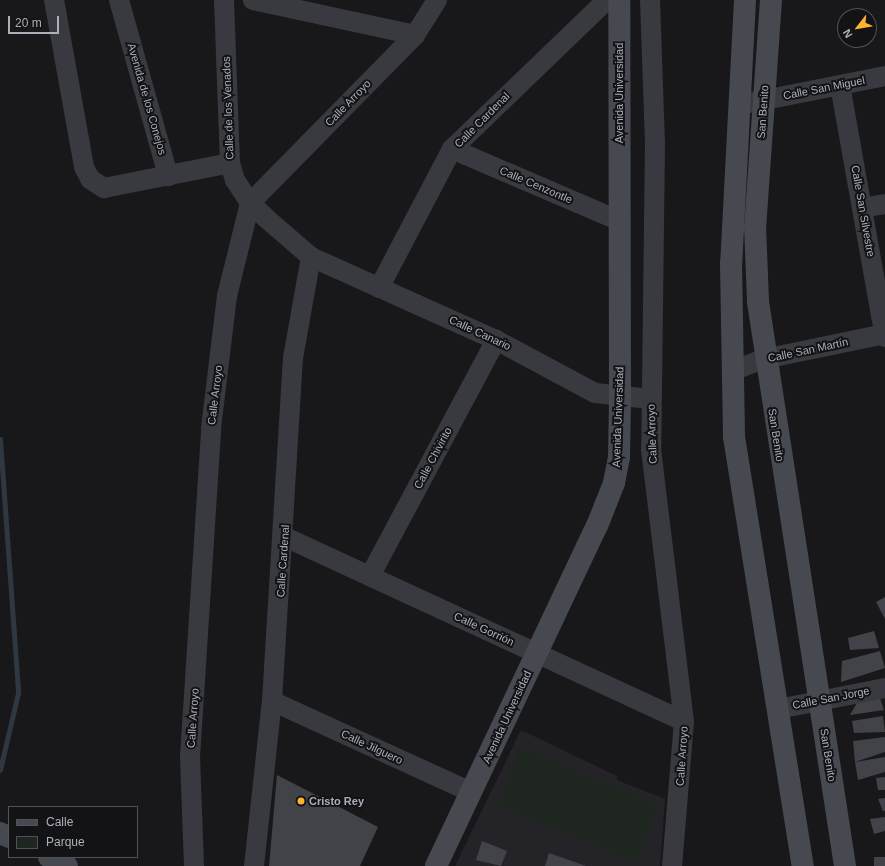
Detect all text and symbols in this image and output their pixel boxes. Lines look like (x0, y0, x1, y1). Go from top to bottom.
scale bar (10, 8, 61, 34)
north arrow (837, 8, 877, 48)
text: 20 m (15, 16, 42, 30)
text: N (840, 27, 855, 40)
street label: Avenida de los Conejos (125, 42, 169, 156)
street label: Avenida Universidad (612, 43, 626, 143)
street label: Calle de los Venados (220, 56, 236, 160)
street label: Calle San Miguel (782, 74, 866, 102)
street label: Calle Arroyo (322, 77, 374, 129)
street label: San Benito (755, 85, 771, 139)
street label: Calle Cardenal (452, 90, 512, 150)
street label: Calle Cenzontle (498, 164, 574, 206)
street label: Calle San Silvestre (848, 164, 878, 258)
street label: Calle Canario (447, 313, 513, 353)
street label: Calle San Martín (767, 335, 849, 365)
street label: Calle Arroyo (205, 364, 225, 426)
street label: Avenida Universidad (610, 366, 626, 468)
street label: Calle Arroyo (644, 404, 660, 464)
street label: San Benito (765, 407, 787, 463)
street label: Calle Chivirito (411, 425, 455, 491)
street label: Calle Cardenal (274, 524, 292, 598)
street label: Calle Gorrión (452, 609, 516, 649)
street label: Avenida Universidad (480, 669, 534, 765)
street label: Calle San Jorge (791, 684, 871, 712)
street label: Calle Arroyo (184, 687, 202, 749)
street label: Calle Arroyo (673, 725, 691, 787)
street label: Calle Jilguero (339, 727, 405, 767)
street label: San Benito (817, 727, 839, 783)
place label: Cristo Rey (309, 794, 364, 808)
marker: Cristo Rey (296, 796, 306, 806)
legend (8, 806, 138, 858)
text: Calle (46, 815, 73, 829)
text: Parque (46, 835, 85, 849)

